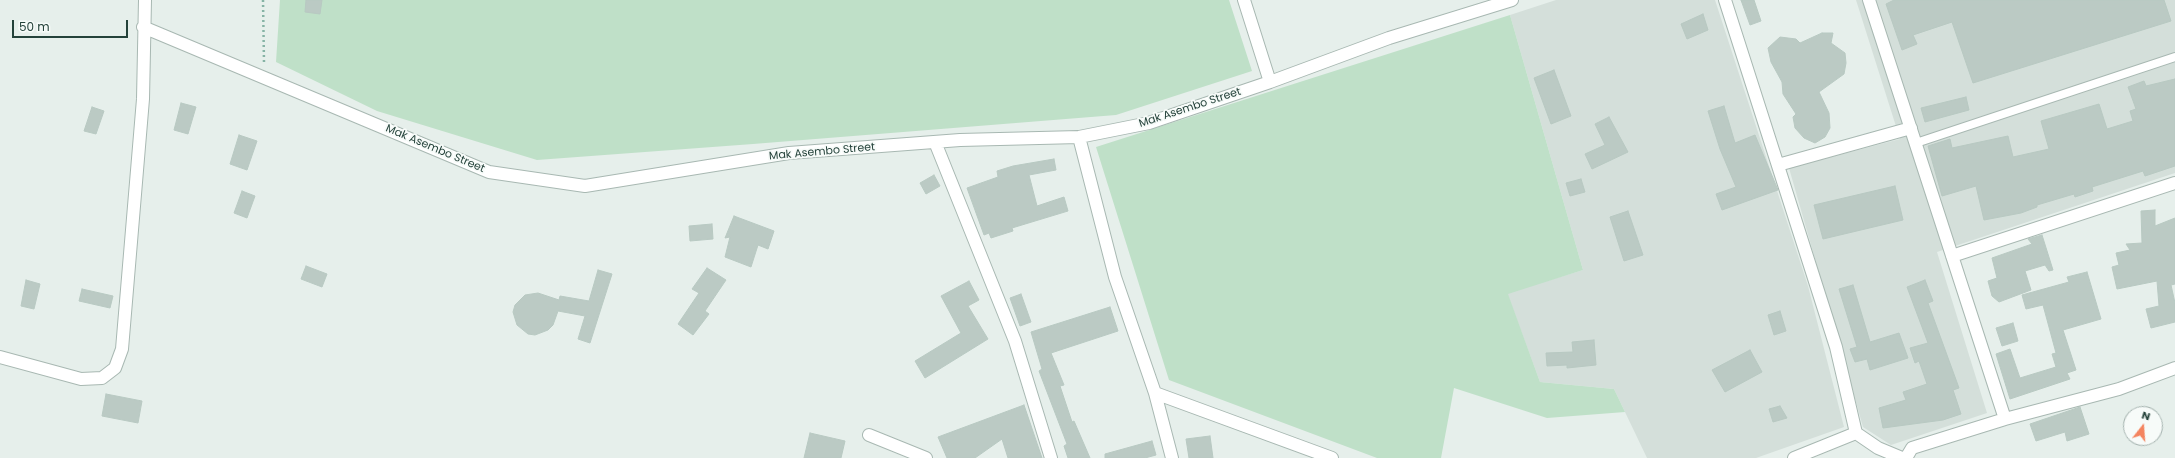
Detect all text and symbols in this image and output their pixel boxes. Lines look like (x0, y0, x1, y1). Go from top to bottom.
scale bar (14, 12, 130, 38)
text: 50 m (19, 18, 50, 35)
street label: Mak Asembo Street (1137, 85, 1243, 131)
street label: Mak Asembo Street (383, 122, 487, 176)
street label: Mak Asembo Street (768, 141, 876, 163)
north arrow (2123, 406, 2163, 446)
text: N (2140, 407, 2153, 424)

